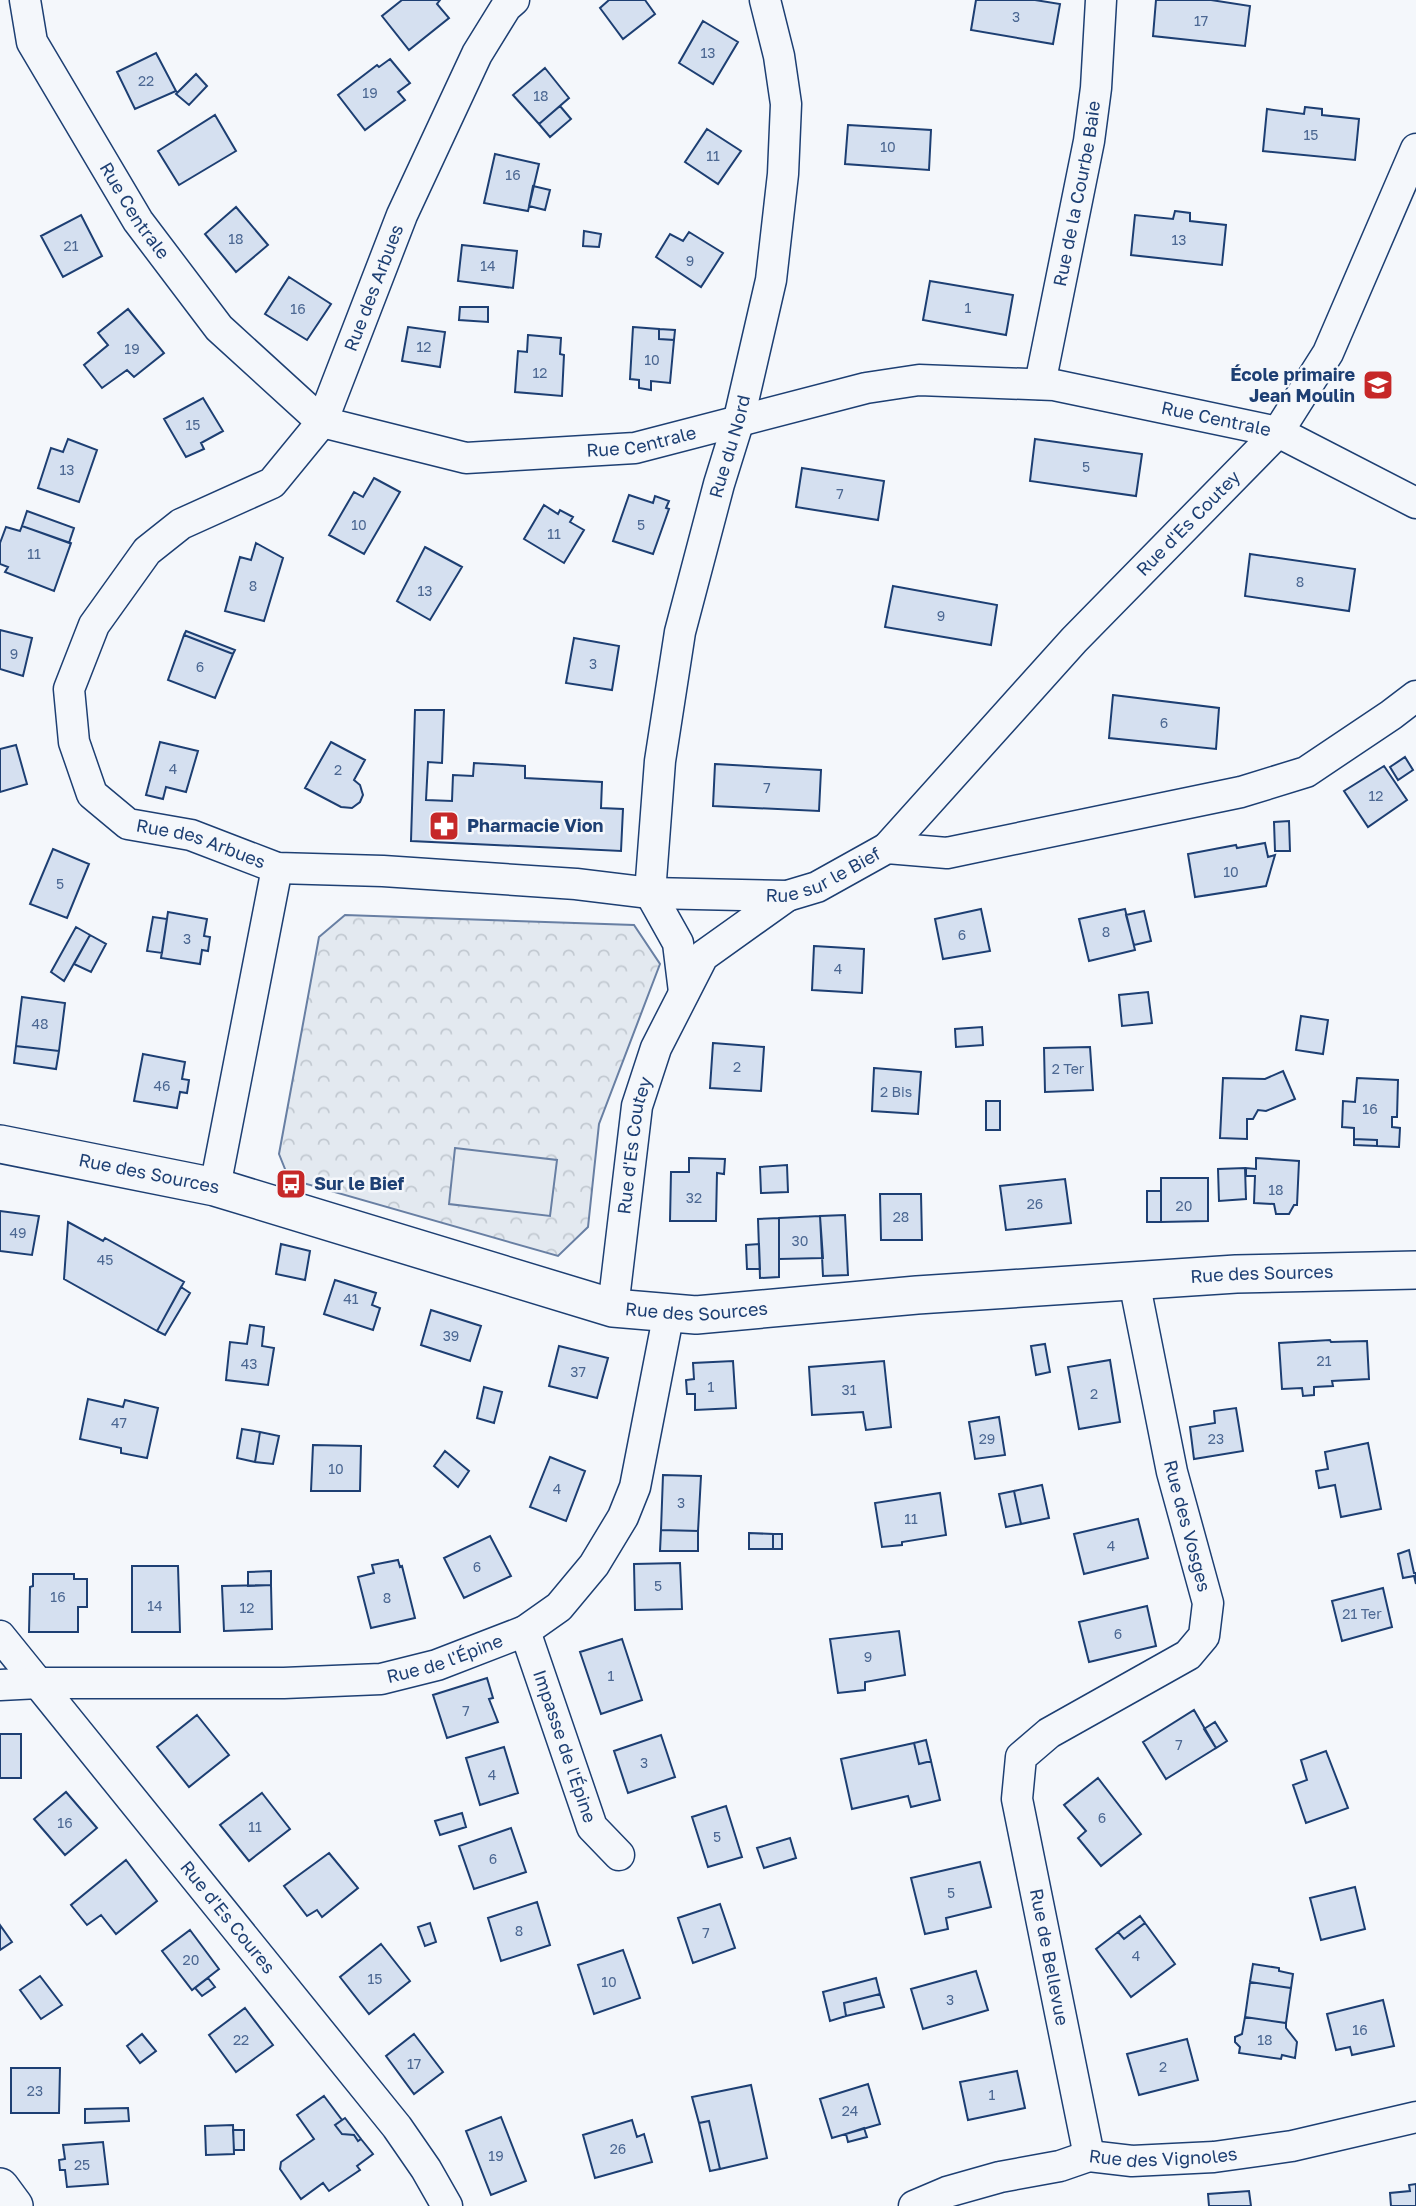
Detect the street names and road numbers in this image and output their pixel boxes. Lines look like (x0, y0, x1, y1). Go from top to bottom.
street label: Rue de la Courbe Baie (1048, 99, 1104, 288)
street label: Rue Centrale (96, 158, 175, 263)
street label: Rue des Arbues (339, 221, 407, 354)
street label: Rue du Nord (704, 393, 754, 500)
street label: Rue Centrale (1159, 396, 1273, 440)
street label: Rue Centrale (586, 421, 698, 461)
street label: Rue d'Es Coutey (1131, 465, 1244, 580)
street label: Rue des Arbues (135, 814, 269, 873)
street label: Rue sur le Bief (765, 842, 884, 906)
street label: Rue d'Es Coutey (612, 1074, 656, 1215)
street label: Rue des Sources (77, 1148, 222, 1198)
street label: Rue des Sources (1190, 1260, 1334, 1287)
street label: Rue des Sources (624, 1297, 769, 1325)
street label: Rue des Vosges (1160, 1457, 1216, 1594)
street label: Rue de l'Épine (384, 1629, 506, 1687)
street label: Impasse de l'Épine (529, 1667, 602, 1826)
street label: Rue d'Es Coures (176, 1856, 281, 1978)
street label: Rue de Bellevue (1026, 1886, 1074, 2027)
street label: Rue des Vignoles (1088, 2142, 1239, 2172)

